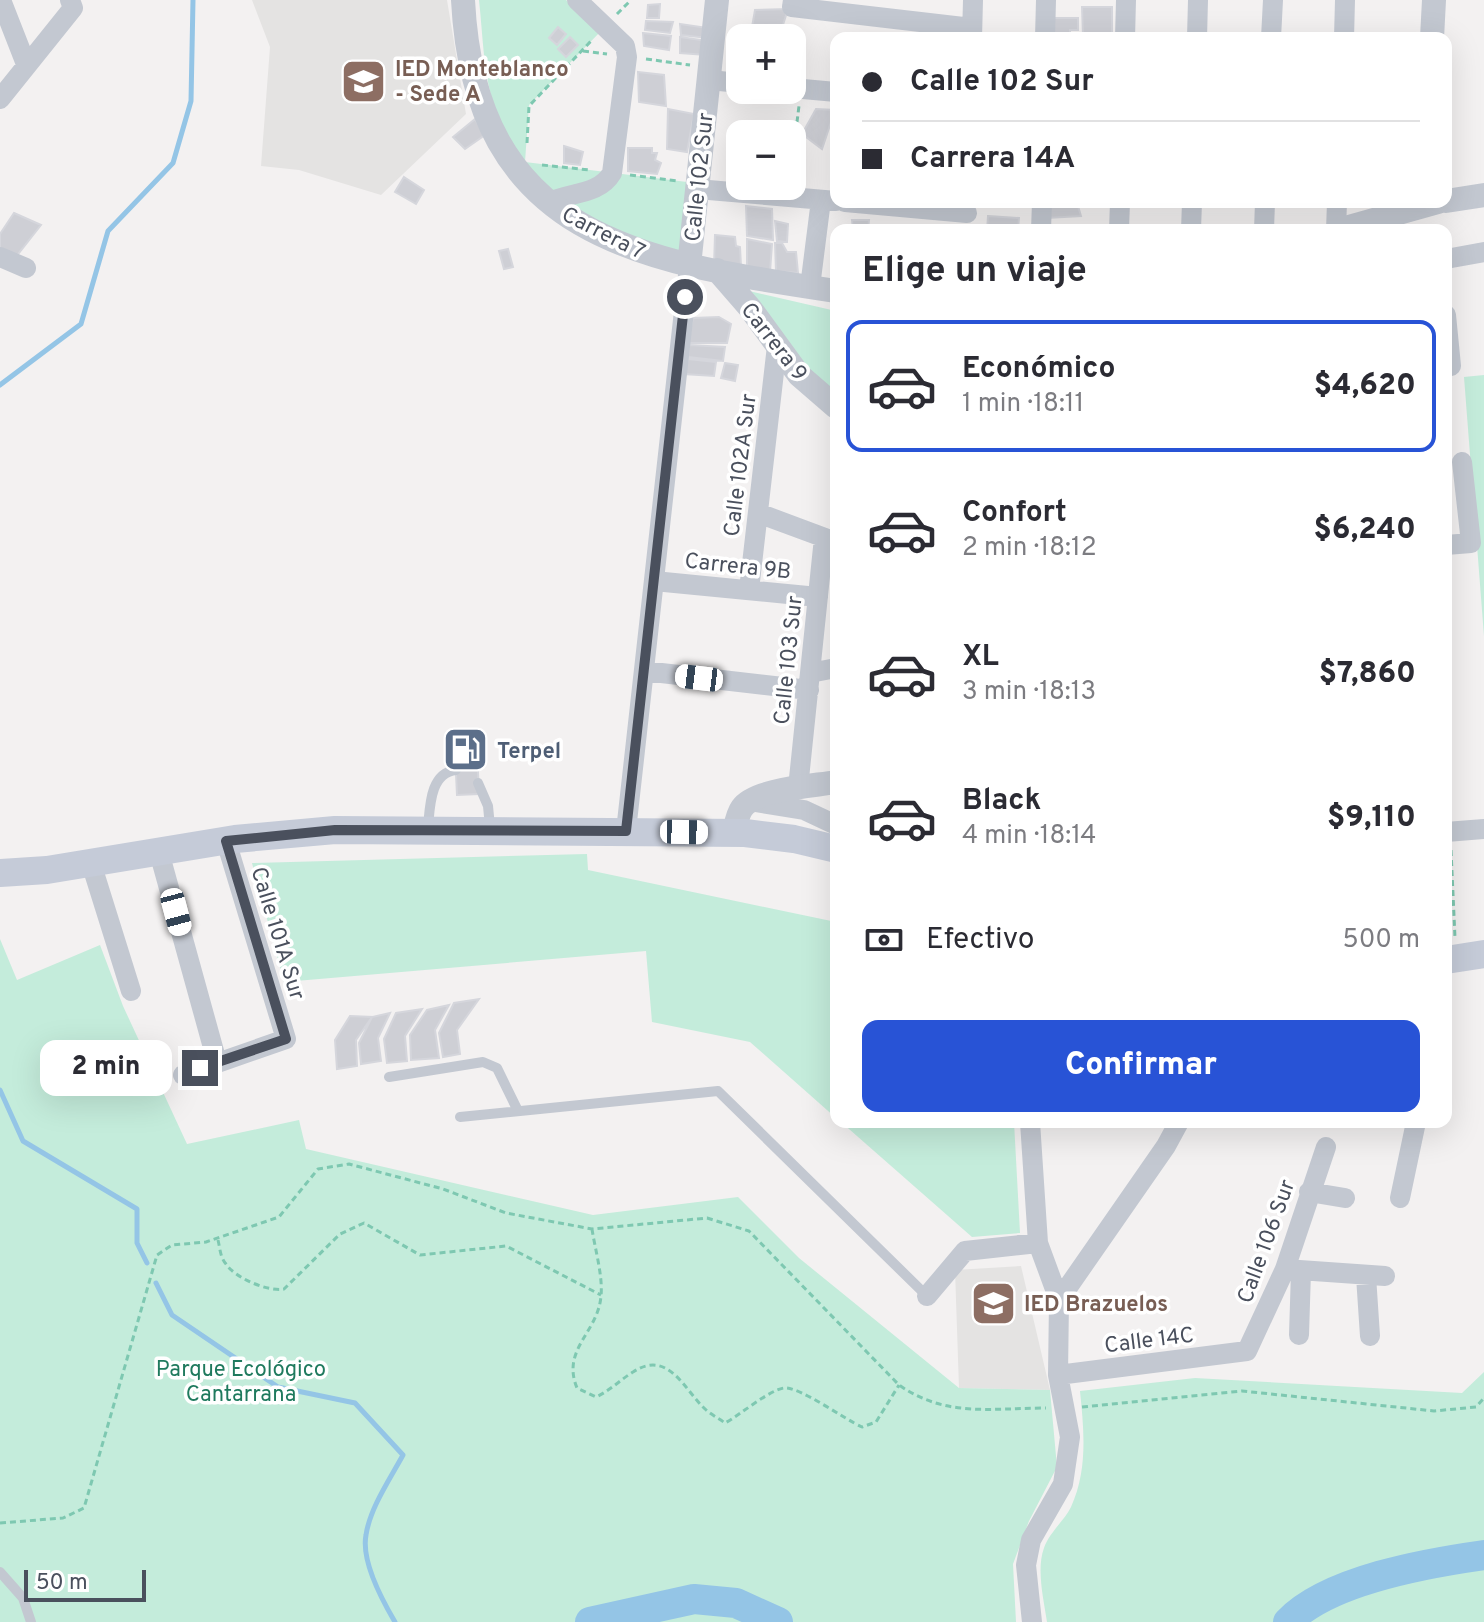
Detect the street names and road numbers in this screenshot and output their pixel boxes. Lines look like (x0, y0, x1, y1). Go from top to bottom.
street label: Calle 102 Sur (680, 111, 721, 243)
street label: Carrera 7 (557, 202, 649, 267)
street label: Carrera 9 (734, 298, 812, 387)
street label: Calle 102A Sur (719, 392, 764, 538)
street label: Carrera 9B (683, 548, 792, 587)
street label: Calle 103 Sur (769, 594, 810, 726)
street label: Calle 101A Sur (244, 864, 310, 1004)
street label: Calle 106 Sur (1233, 1176, 1302, 1307)
street label: Calle 14C (1103, 1323, 1196, 1360)

